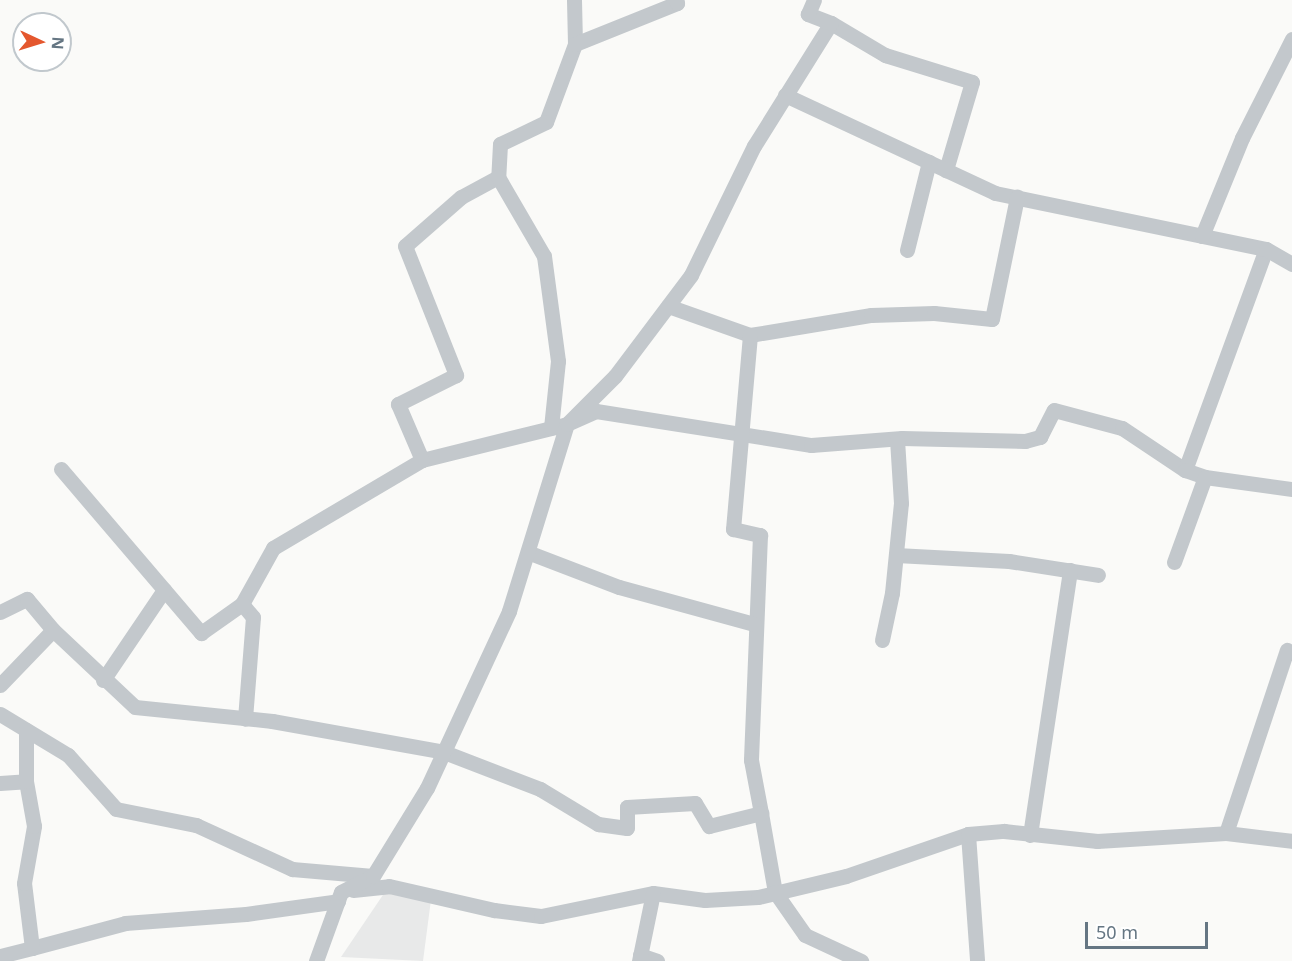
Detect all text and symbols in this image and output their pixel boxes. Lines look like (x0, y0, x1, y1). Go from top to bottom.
north arrow (12, 12, 72, 72)
text: N (47, 36, 69, 50)
scale bar (1088, 910, 1211, 948)
text: 50 m (1096, 920, 1138, 944)

